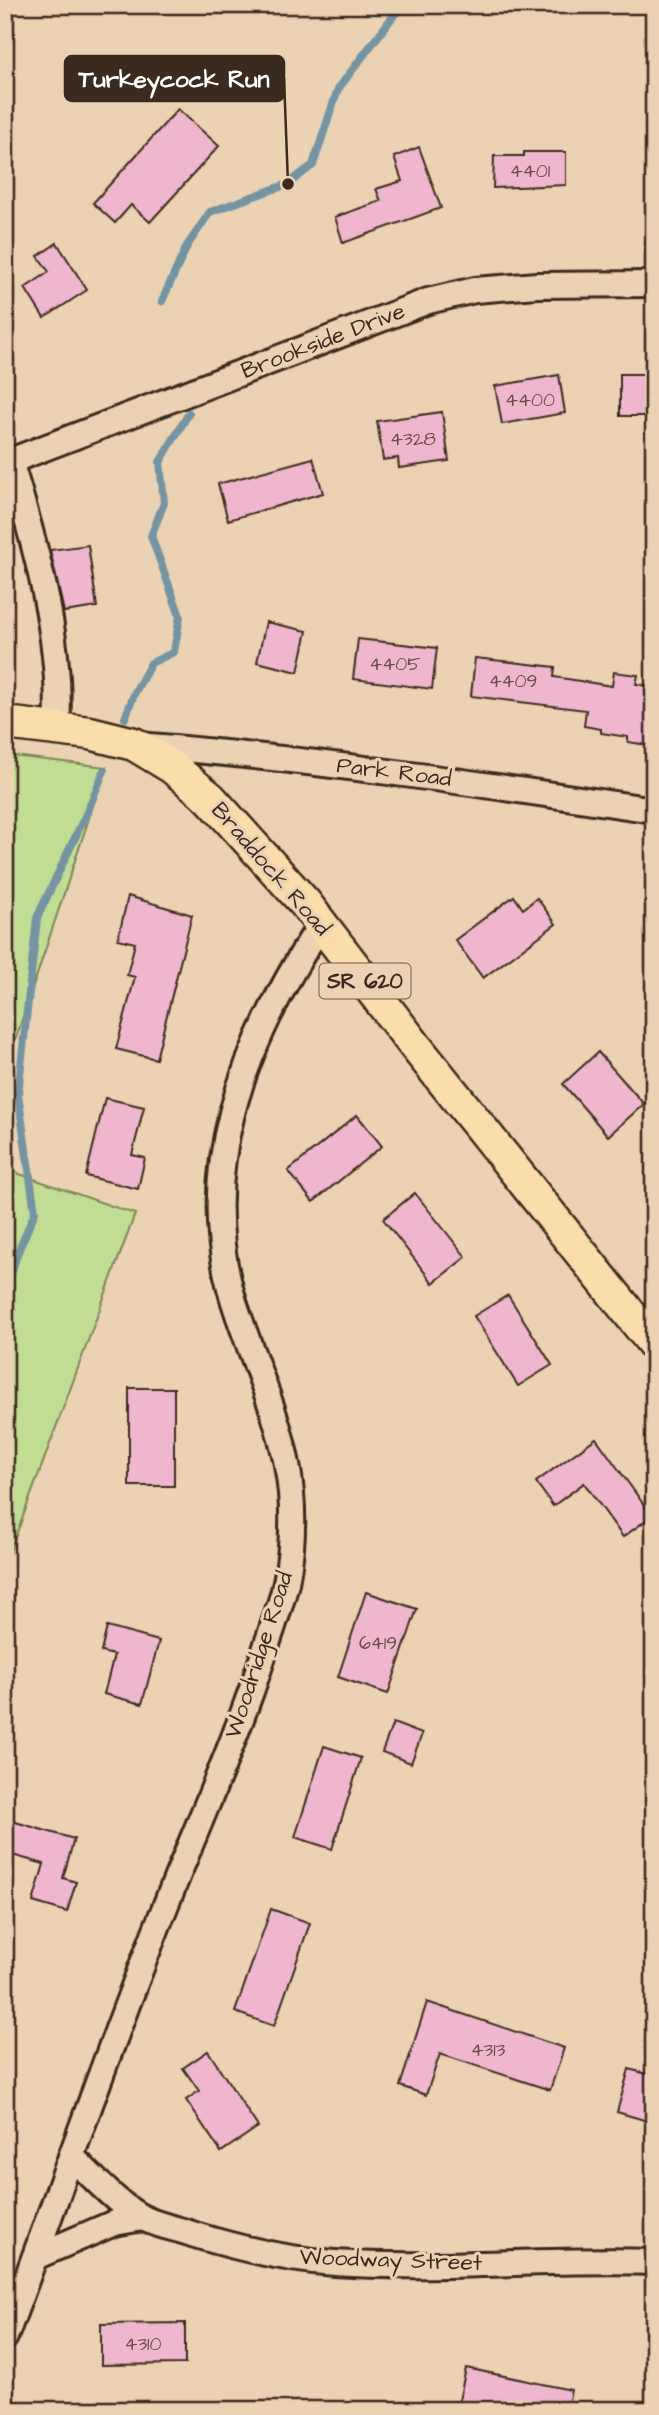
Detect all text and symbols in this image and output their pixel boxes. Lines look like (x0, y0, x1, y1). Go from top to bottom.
callout: Turkeycock Run (65, 56, 284, 101)
text: Turkeycock Run (78, 63, 269, 99)
house number: 4401 (510, 158, 551, 185)
street label: Brookside Drive (237, 295, 409, 387)
house number: 4400 (505, 387, 555, 414)
house number: 4328 (390, 426, 436, 453)
house number: 4405 (369, 651, 421, 678)
house number: 4409 (489, 668, 537, 695)
street label: Park Road (335, 749, 453, 795)
street label: Braddock Road (204, 795, 338, 943)
road number: SR 620 (320, 964, 410, 998)
street label: Woodridge Road (217, 1567, 302, 1743)
house number: 6419 (359, 1630, 397, 1657)
house number: 4313 (471, 2037, 506, 2064)
street label: Woodway Street (299, 2241, 483, 2280)
house number: 4310 (124, 2331, 162, 2358)

